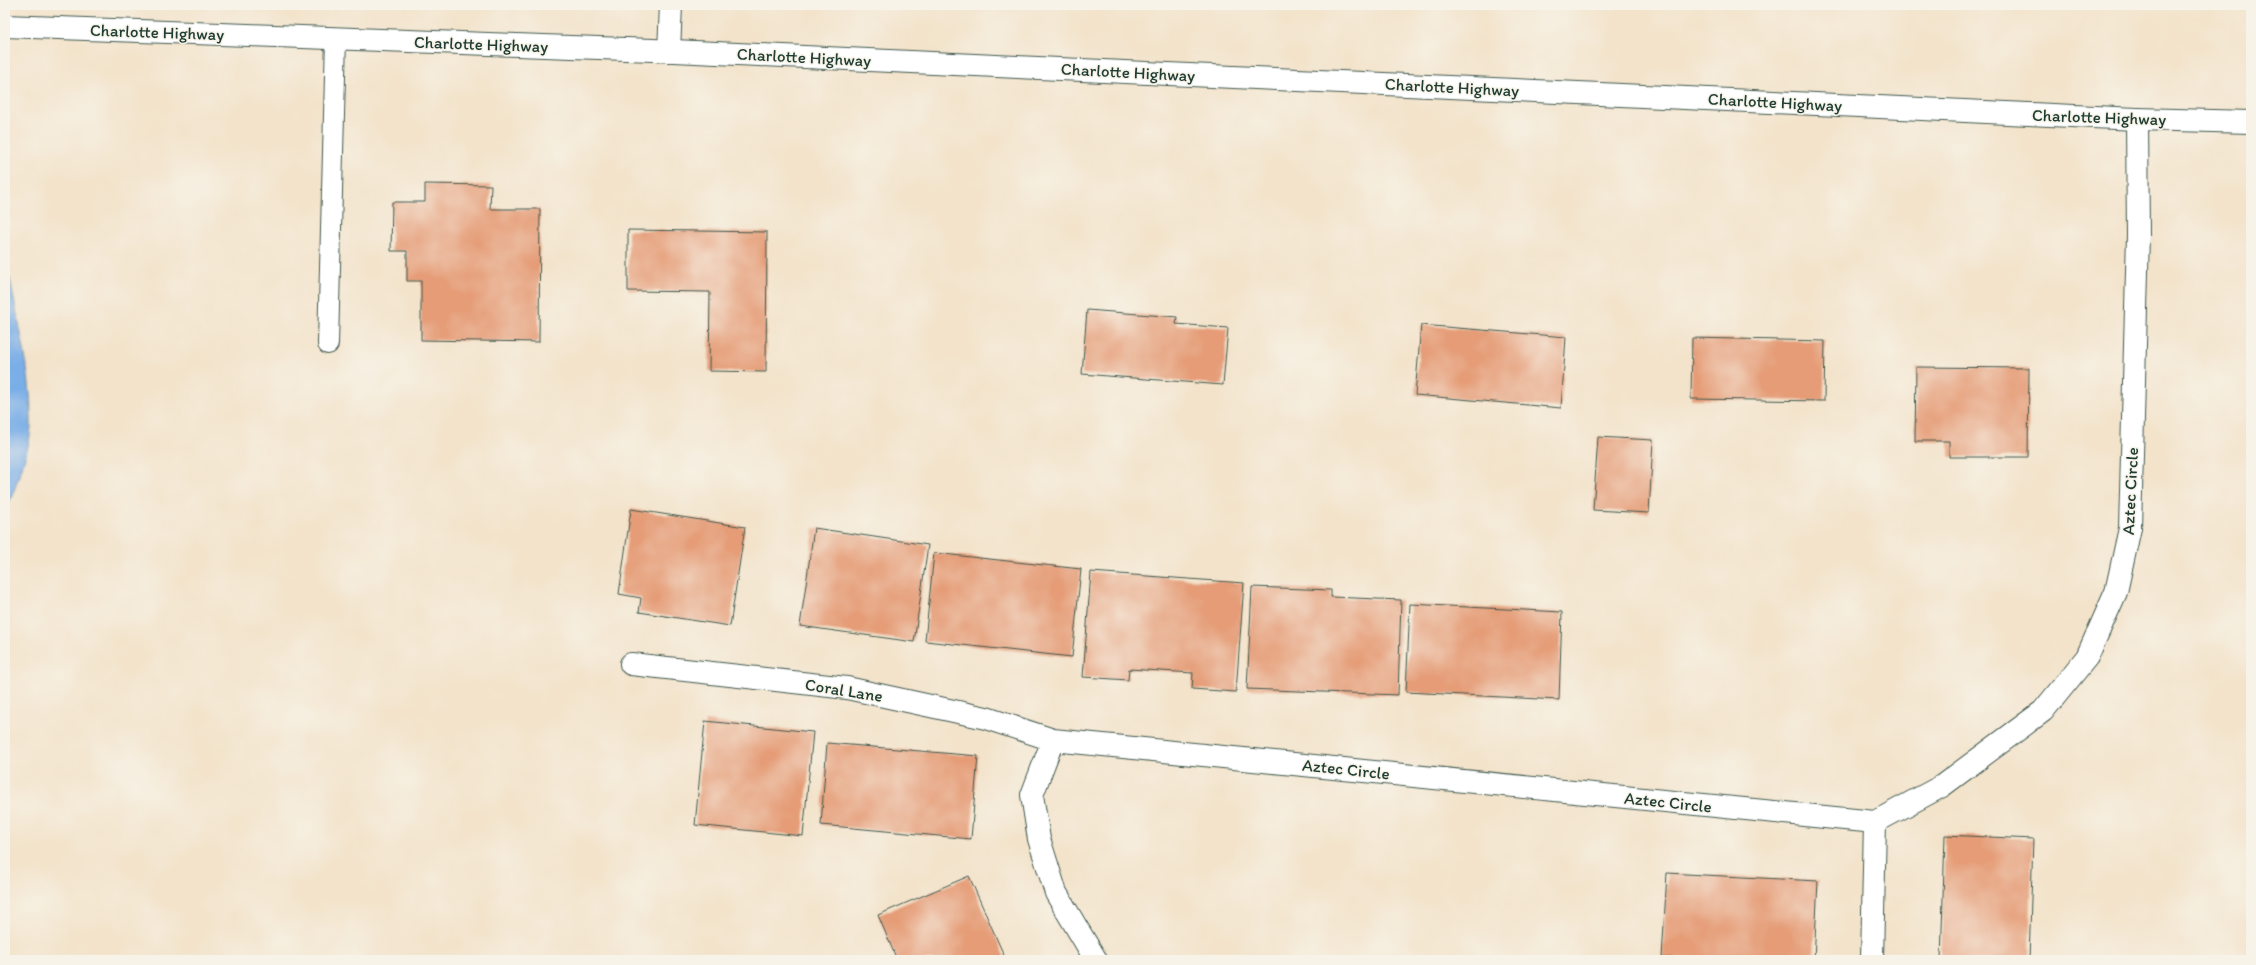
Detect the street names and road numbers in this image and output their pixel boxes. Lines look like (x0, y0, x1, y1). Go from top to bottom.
street label: Charlotte Highway (90, 20, 225, 44)
street label: Charlotte Highway (414, 32, 549, 56)
street label: Charlotte Highway (736, 43, 872, 71)
street label: Charlotte Highway (1060, 58, 1196, 86)
street label: Charlotte Highway (1384, 73, 1520, 101)
street label: Charlotte Highway (1707, 88, 1843, 116)
street label: Charlotte Highway (2032, 105, 2167, 129)
street label: Aztec Circle (2118, 447, 2142, 535)
street label: Coral Lane (804, 674, 884, 706)
street label: Aztec Circle (1301, 754, 1391, 784)
street label: Aztec Circle (1623, 787, 1713, 817)

